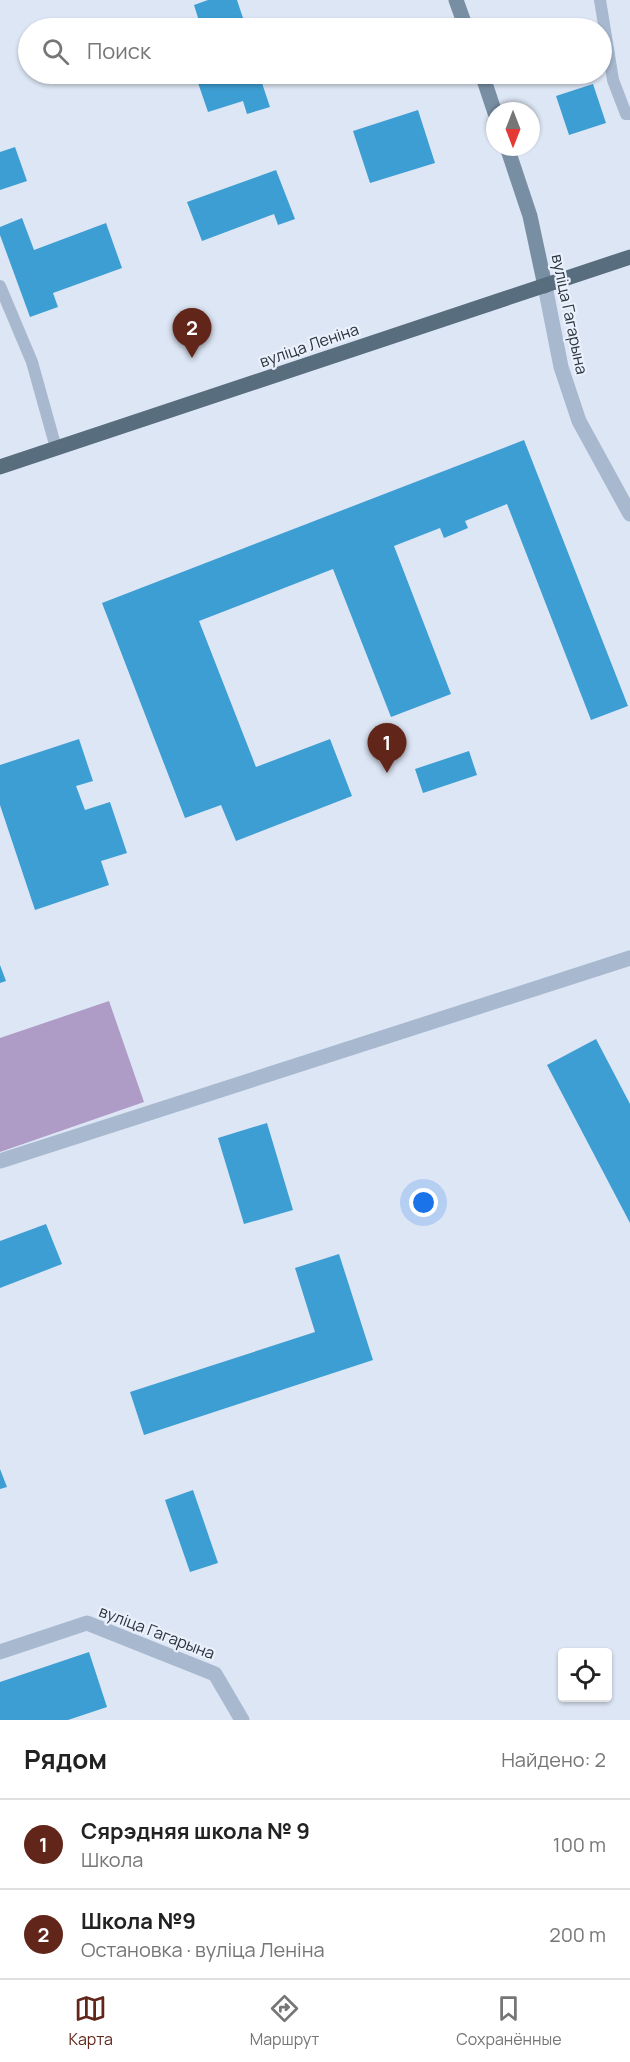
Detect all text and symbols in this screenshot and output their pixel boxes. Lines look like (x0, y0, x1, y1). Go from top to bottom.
search box (18, 18, 612, 84)
icon: search (39, 35, 72, 68)
text: Поиск (87, 36, 151, 66)
north arrow (486, 102, 540, 156)
street label: вуліца Гагарына (547, 252, 593, 376)
pin: 2 (172, 308, 212, 358)
street label: вуліца Леніна (256, 318, 362, 372)
pin: 1 (368, 724, 406, 773)
your location (409, 1188, 438, 1217)
street label: вуліца Гагарына (96, 1600, 218, 1664)
map controls (558, 1648, 612, 1702)
button: locate (558, 1648, 612, 1702)
text: Рядом (24, 1741, 107, 1777)
text: Найдено: 2 (501, 1746, 606, 1773)
text: Сярэдняя школа № 9 (81, 1816, 310, 1846)
text: 1 (39, 1831, 48, 1858)
text: 100 m (553, 1831, 606, 1858)
text: Школа (81, 1846, 143, 1873)
text: Школа №9 (81, 1906, 196, 1936)
text: 2 (38, 1921, 49, 1948)
text: 200 m (549, 1921, 606, 1948)
text: Остановка · вуліца Леніна (81, 1936, 325, 1963)
tab: Карта (68, 1992, 113, 2050)
tab: Маршрут (250, 1992, 319, 2050)
tab: Сохранённые (456, 1992, 562, 2050)

